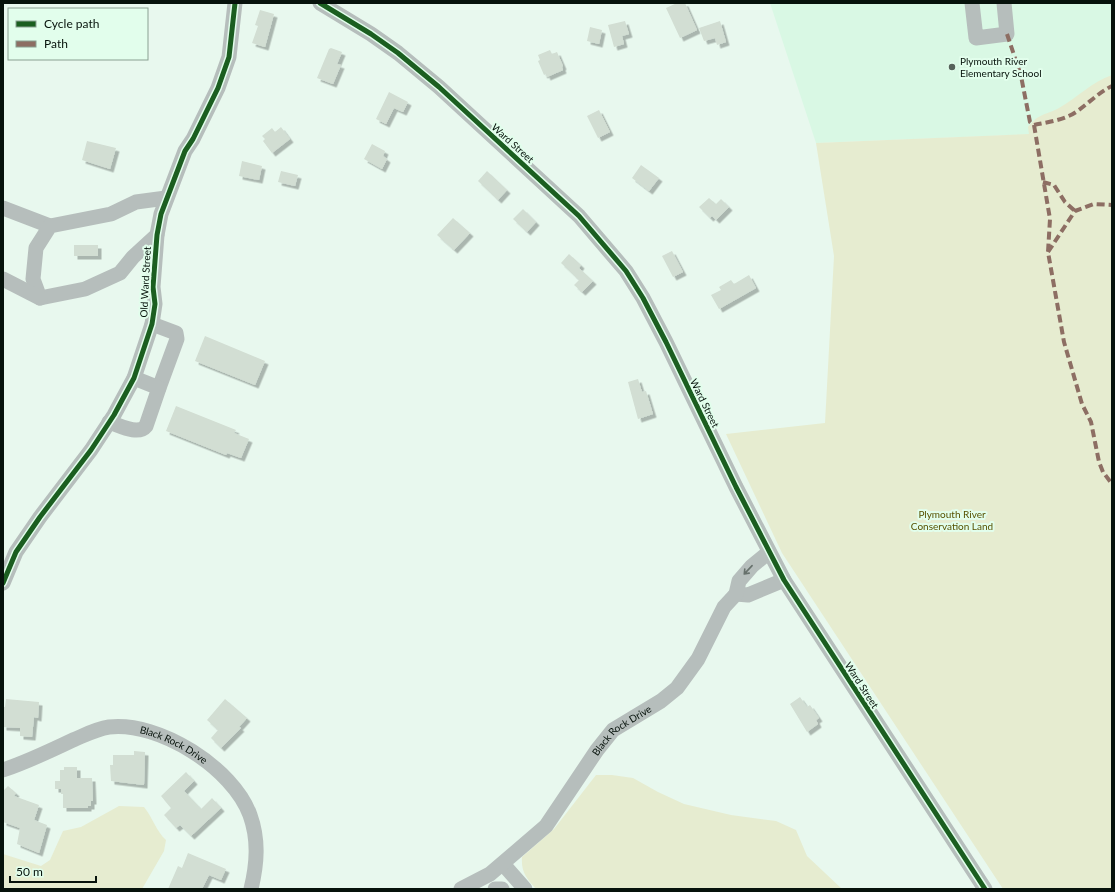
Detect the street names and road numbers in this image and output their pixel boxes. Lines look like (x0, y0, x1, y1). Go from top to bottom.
street label: Ward Street (489, 121, 537, 165)
street label: Old Ward Street (137, 246, 153, 318)
street label: Ward Street (688, 377, 722, 430)
street label: Ward Street (843, 660, 882, 711)
street label: Black Rock Drive (589, 702, 653, 757)
street label: Black Rock Drive (139, 723, 210, 766)

